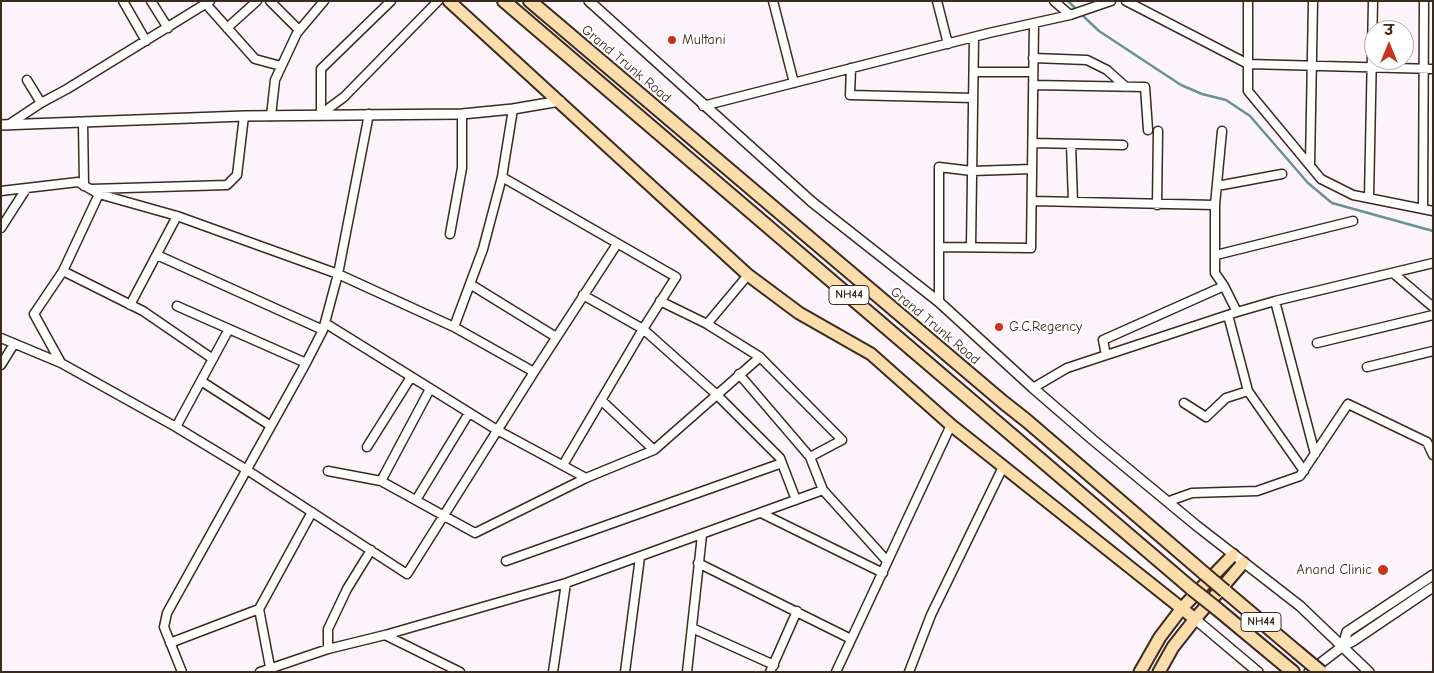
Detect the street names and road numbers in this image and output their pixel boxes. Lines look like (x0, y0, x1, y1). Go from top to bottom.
street label: Grand Trunk Road (578, 22, 674, 106)
street label: Grand Trunk Road (887, 284, 983, 368)
road number: NH44 (829, 286, 869, 304)
road number: NH44 (1241, 612, 1281, 632)

